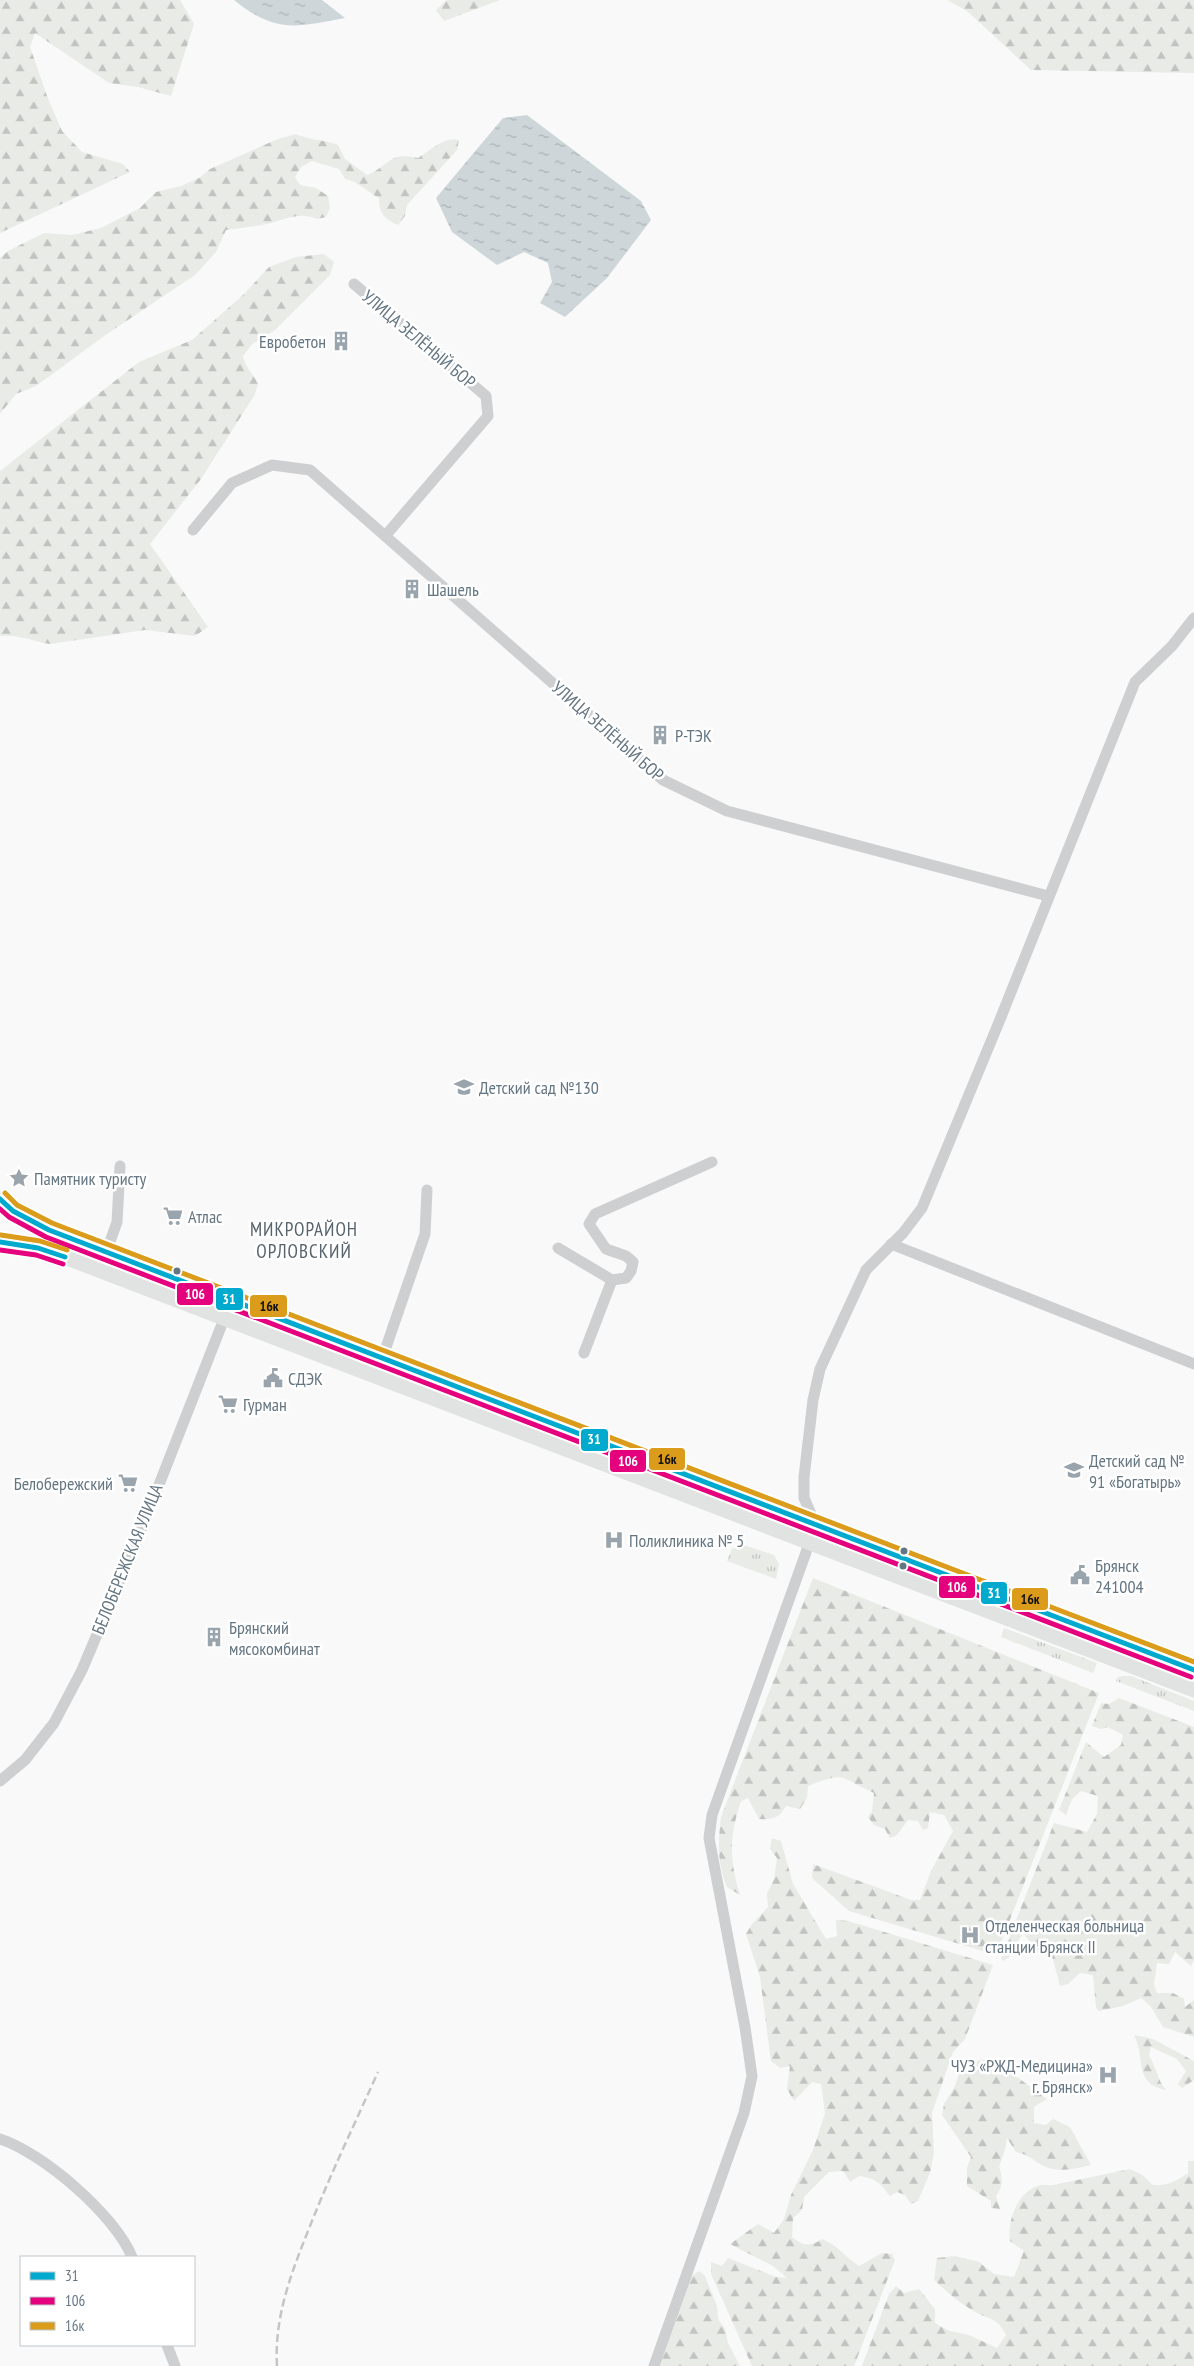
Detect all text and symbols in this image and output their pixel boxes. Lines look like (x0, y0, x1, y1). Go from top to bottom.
street label: УЛИЦА ЗЕЛЁНЫЙ БОР (358, 285, 480, 393)
place label: Евробетон (259, 330, 326, 353)
building icon: Евробетон (330, 330, 352, 352)
building icon: Шашель (401, 578, 423, 600)
place label: Шашель (427, 578, 479, 601)
street label: УЛИЦА ЗЕЛЁНЫЙ БОР (547, 676, 669, 786)
building icon: Р-ТЭК (649, 724, 671, 746)
place label: Р-ТЭК (675, 724, 712, 747)
school or university icon: Детский сад №130 (453, 1076, 475, 1098)
place label: Детский сад №130 (479, 1076, 599, 1099)
place icon: Памятник туристу (8, 1167, 30, 1189)
place label: Памятник туристу (34, 1167, 147, 1190)
supermarket icon: Атлас (162, 1205, 184, 1227)
place label: Атлас (188, 1205, 223, 1228)
district label: МИКРОРАЙОН ОРЛОВСКИЙ (250, 1217, 358, 1263)
unlabelled marker (172, 1266, 182, 1276)
line badge: 106 (176, 1282, 214, 1306)
text: 106 (185, 1285, 205, 1303)
line badge: 31 (215, 1287, 244, 1311)
text: 31 (222, 1290, 236, 1308)
line badge: 16к (249, 1294, 288, 1318)
text: 16к (259, 1297, 279, 1315)
public building icon: СДЭК (262, 1367, 284, 1389)
place label: СДЭК (288, 1367, 323, 1390)
supermarket icon: Гурман (217, 1393, 239, 1415)
place label: Гурман (243, 1393, 287, 1416)
line badge: 31 (580, 1428, 609, 1452)
text: 31 (587, 1430, 601, 1448)
line badge: 16к (648, 1447, 686, 1471)
line badge: 106 (609, 1449, 647, 1473)
place label: Детский сад № 91 «Богатырь» (1089, 1449, 1185, 1493)
text: 16к (657, 1450, 677, 1468)
text: 106 (618, 1452, 638, 1470)
school or university icon: Детский сад № 91 «Богатырь» (1063, 1459, 1085, 1481)
place label: Белобережский (14, 1472, 113, 1495)
supermarket icon: Белобережский (117, 1472, 139, 1494)
street label: БЕЛОБЕРЕЖСКАЯ УЛИЦА (86, 1480, 168, 1638)
hospital icon: Поликлиника № 5 (603, 1529, 625, 1551)
place label: Поликлиника № 5 (629, 1529, 744, 1552)
unlabelled marker (899, 1546, 909, 1556)
place label: Брянск 241004 (1095, 1554, 1144, 1598)
unlabelled marker (898, 1561, 908, 1571)
public building icon: Брянск 241004 (1069, 1564, 1091, 1586)
line badge: 106 (938, 1575, 976, 1599)
text: 106 (947, 1578, 967, 1596)
line badge: 31 (980, 1581, 1008, 1605)
text: 31 (987, 1584, 1001, 1602)
line badge: 16к (1011, 1587, 1049, 1611)
text: 16к (1020, 1590, 1040, 1608)
place label: Брянский мясокомбинат (229, 1616, 320, 1660)
building icon: Брянский мясокомбинат (203, 1626, 225, 1648)
place label: Отделенческая больница станции Брянск II (985, 1914, 1144, 1958)
hospital icon: Отделенческая больница станции Брянск II (959, 1924, 981, 1946)
place label: ЧУЗ «РЖД-Медицина» г. Брянск» (951, 2054, 1093, 2098)
hospital icon: ЧУЗ «РЖД-Медицина» г. Брянск» (1097, 2064, 1119, 2086)
legend (20, 2256, 195, 2346)
text: 31 (65, 2266, 79, 2285)
text: 106 (65, 2291, 86, 2310)
text: 16к (65, 2316, 85, 2335)

